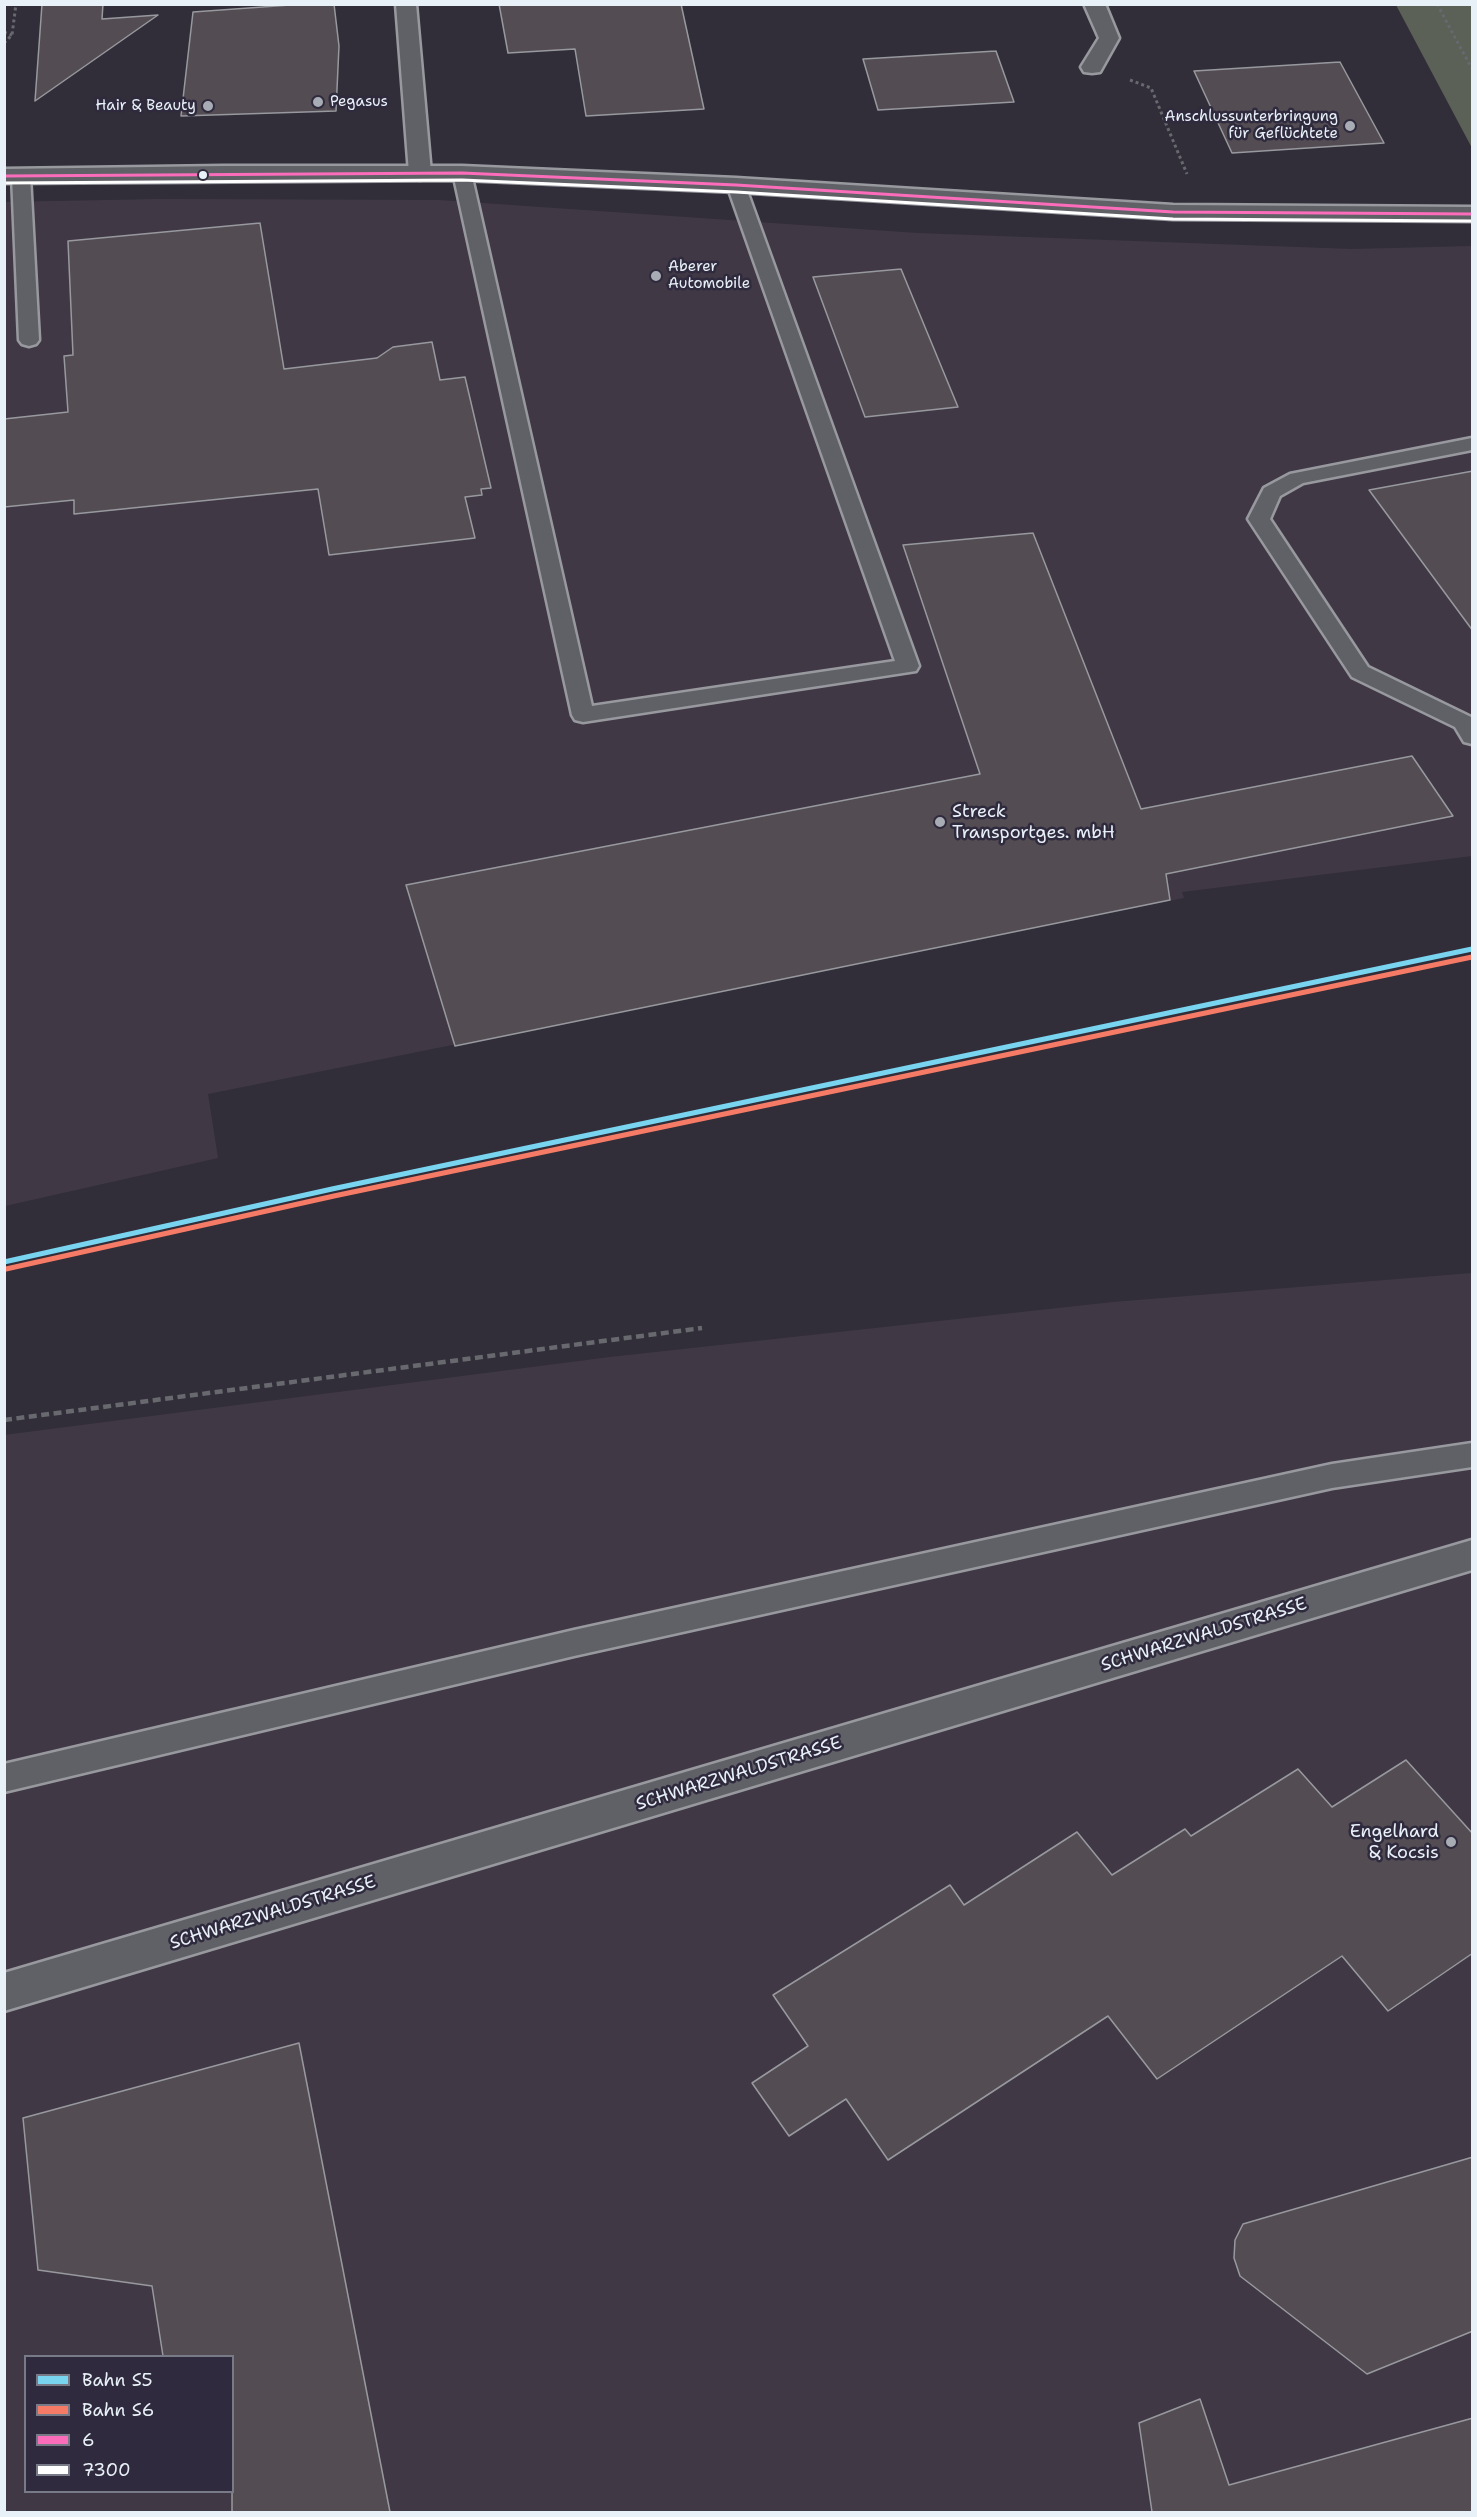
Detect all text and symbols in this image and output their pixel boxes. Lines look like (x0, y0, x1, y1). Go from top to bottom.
place label: Pegasus (330, 93, 388, 111)
marker: Pegasus (311, 95, 325, 109)
place label: Hair & Beauty (96, 97, 196, 115)
marker: Hair & Beauty (201, 99, 215, 113)
place label: Anschlussunterbringung für Geflüchtete (1165, 108, 1338, 143)
marker: Anschlussunterbringung für Geflüchtete (1343, 119, 1357, 133)
unlabelled marker (197, 169, 209, 181)
place label: Aberer Automobile (668, 258, 750, 293)
marker: Aberer Automobile (649, 269, 663, 283)
place label: Streck Transportges. mbH (952, 801, 1115, 844)
marker: Streck Transportges. mbH (933, 815, 947, 829)
street label: SCHWARZWALDSTRASSE (1099, 1593, 1309, 1677)
street label: SCHWARZWALDSTRASSE (634, 1732, 844, 1816)
place label: Engelhard & Kocsis (1350, 1821, 1439, 1864)
marker: Engelhard & Kocsis (1444, 1835, 1458, 1849)
street label: SCHWARZWALDSTRASSE (168, 1871, 378, 1955)
legend (24, 2355, 234, 2493)
text: Bahn S5 (82, 2368, 153, 2392)
text: Bahn S6 (82, 2398, 154, 2422)
text: 6 (82, 2428, 95, 2452)
text: 7300 (82, 2458, 131, 2482)

